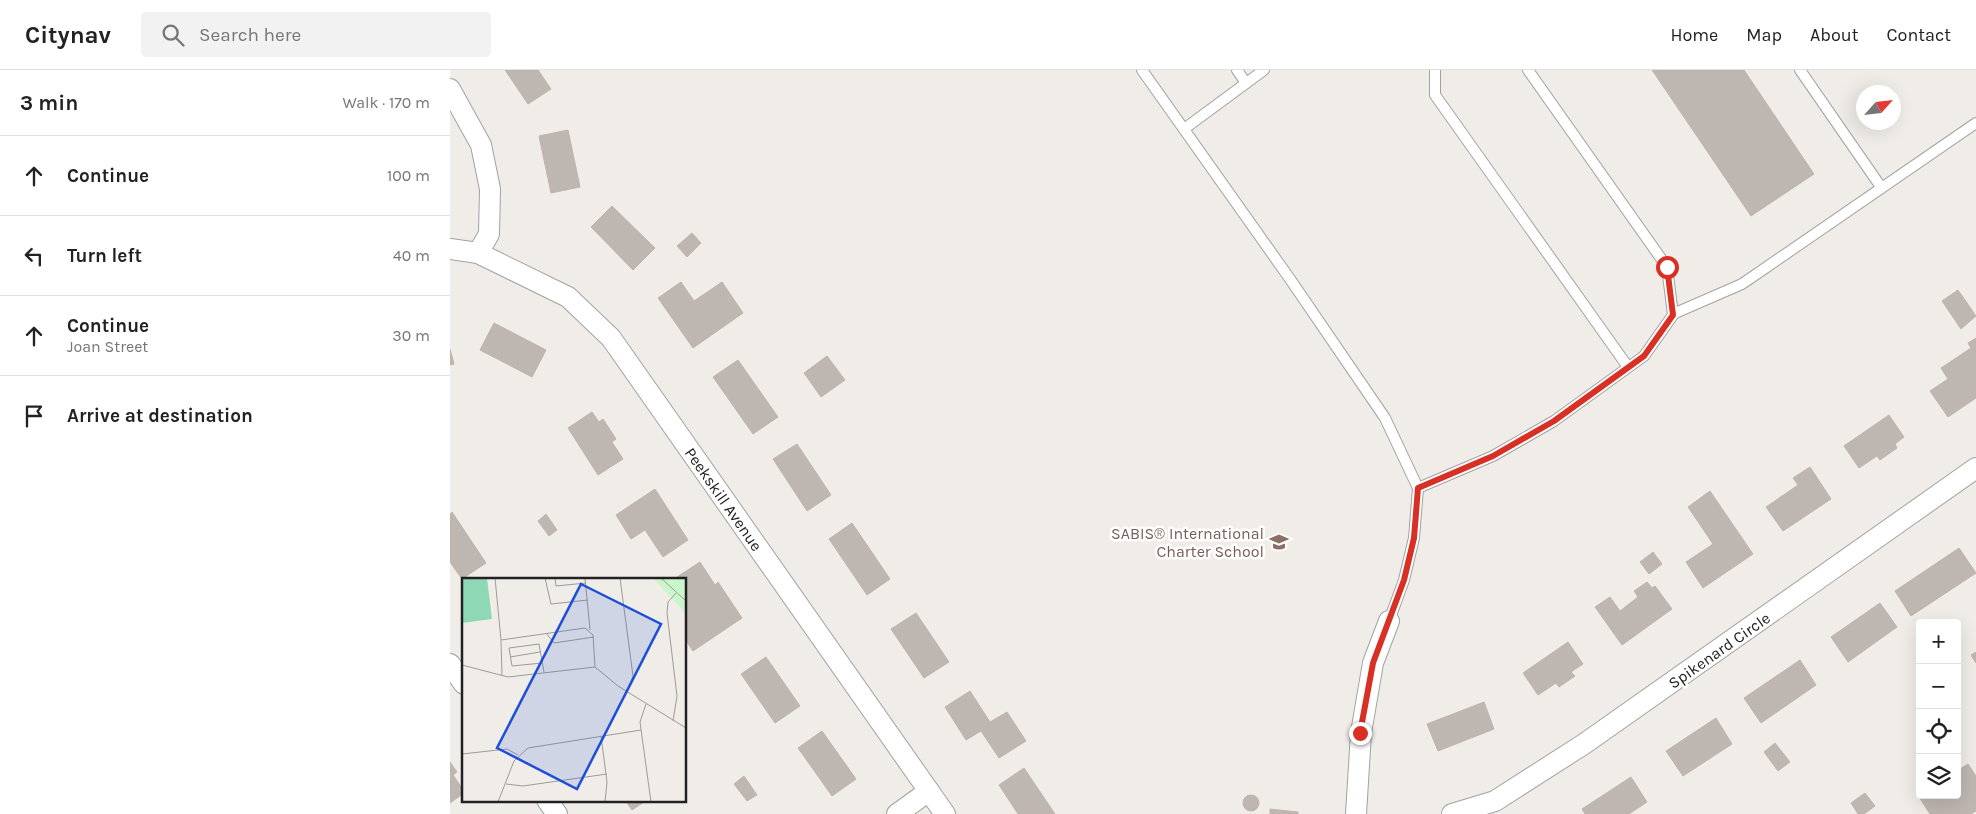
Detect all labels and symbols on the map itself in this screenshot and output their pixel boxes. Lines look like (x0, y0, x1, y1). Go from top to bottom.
north arrow (1856, 85, 1901, 130)
route start (1656, 256, 1679, 279)
street label: Peekskill Avenue (681, 444, 766, 555)
place label: SABIS® International Charter School (1111, 524, 1264, 561)
school or university icon: SABIS® International Charter School (1268, 531, 1290, 553)
inset map (462, 578, 686, 802)
street label: Spikenard Circle (1665, 608, 1774, 693)
route end (1349, 722, 1372, 745)

